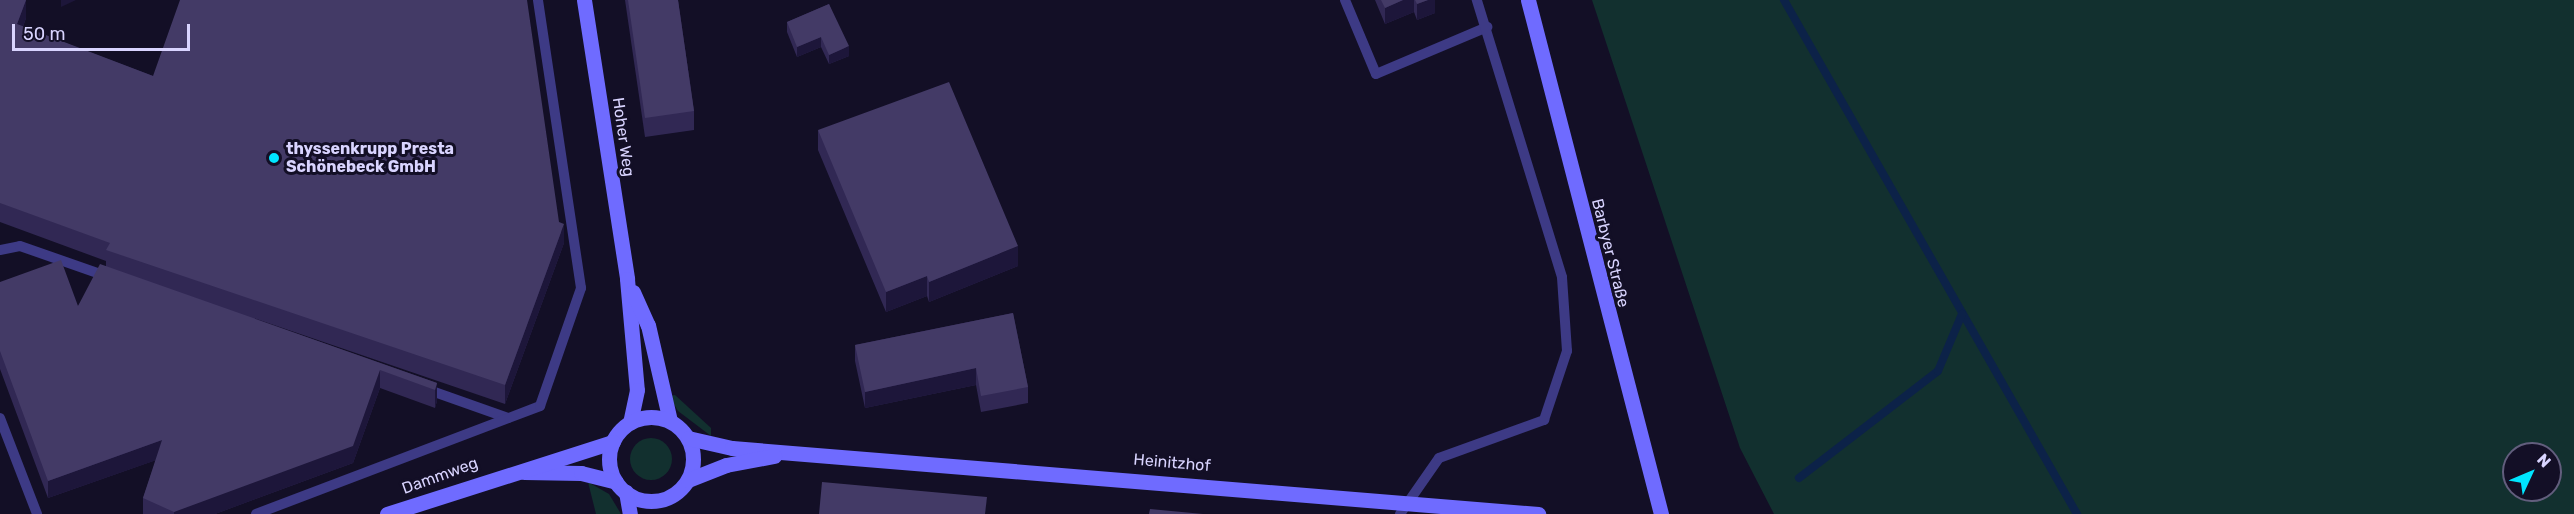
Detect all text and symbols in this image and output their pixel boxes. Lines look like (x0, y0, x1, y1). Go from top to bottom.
scale bar (15, 12, 194, 50)
text: 50 m (23, 23, 66, 45)
street label: Hoher Weg (608, 96, 638, 178)
place label: thyssenkrupp Presta Schönebeck GmbH (286, 139, 454, 177)
marker: thyssenkrupp Presta Schönebeck GmbH (267, 151, 281, 165)
street label: Barbyer Straße (1587, 196, 1633, 310)
north arrow (2502, 442, 2562, 502)
street label: Heinitzhof (1133, 450, 1211, 476)
text: N (2533, 450, 2555, 471)
street label: Dammweg (399, 453, 481, 499)

